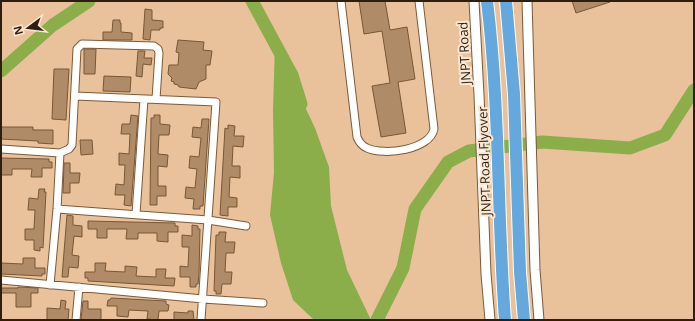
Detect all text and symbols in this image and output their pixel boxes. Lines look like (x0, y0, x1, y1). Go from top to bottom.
north arrow (8, 8, 48, 48)
street label: JNPT Road (453, 21, 475, 87)
text: N (9, 24, 26, 37)
street label: JNPT Road Flyover (473, 105, 495, 218)

